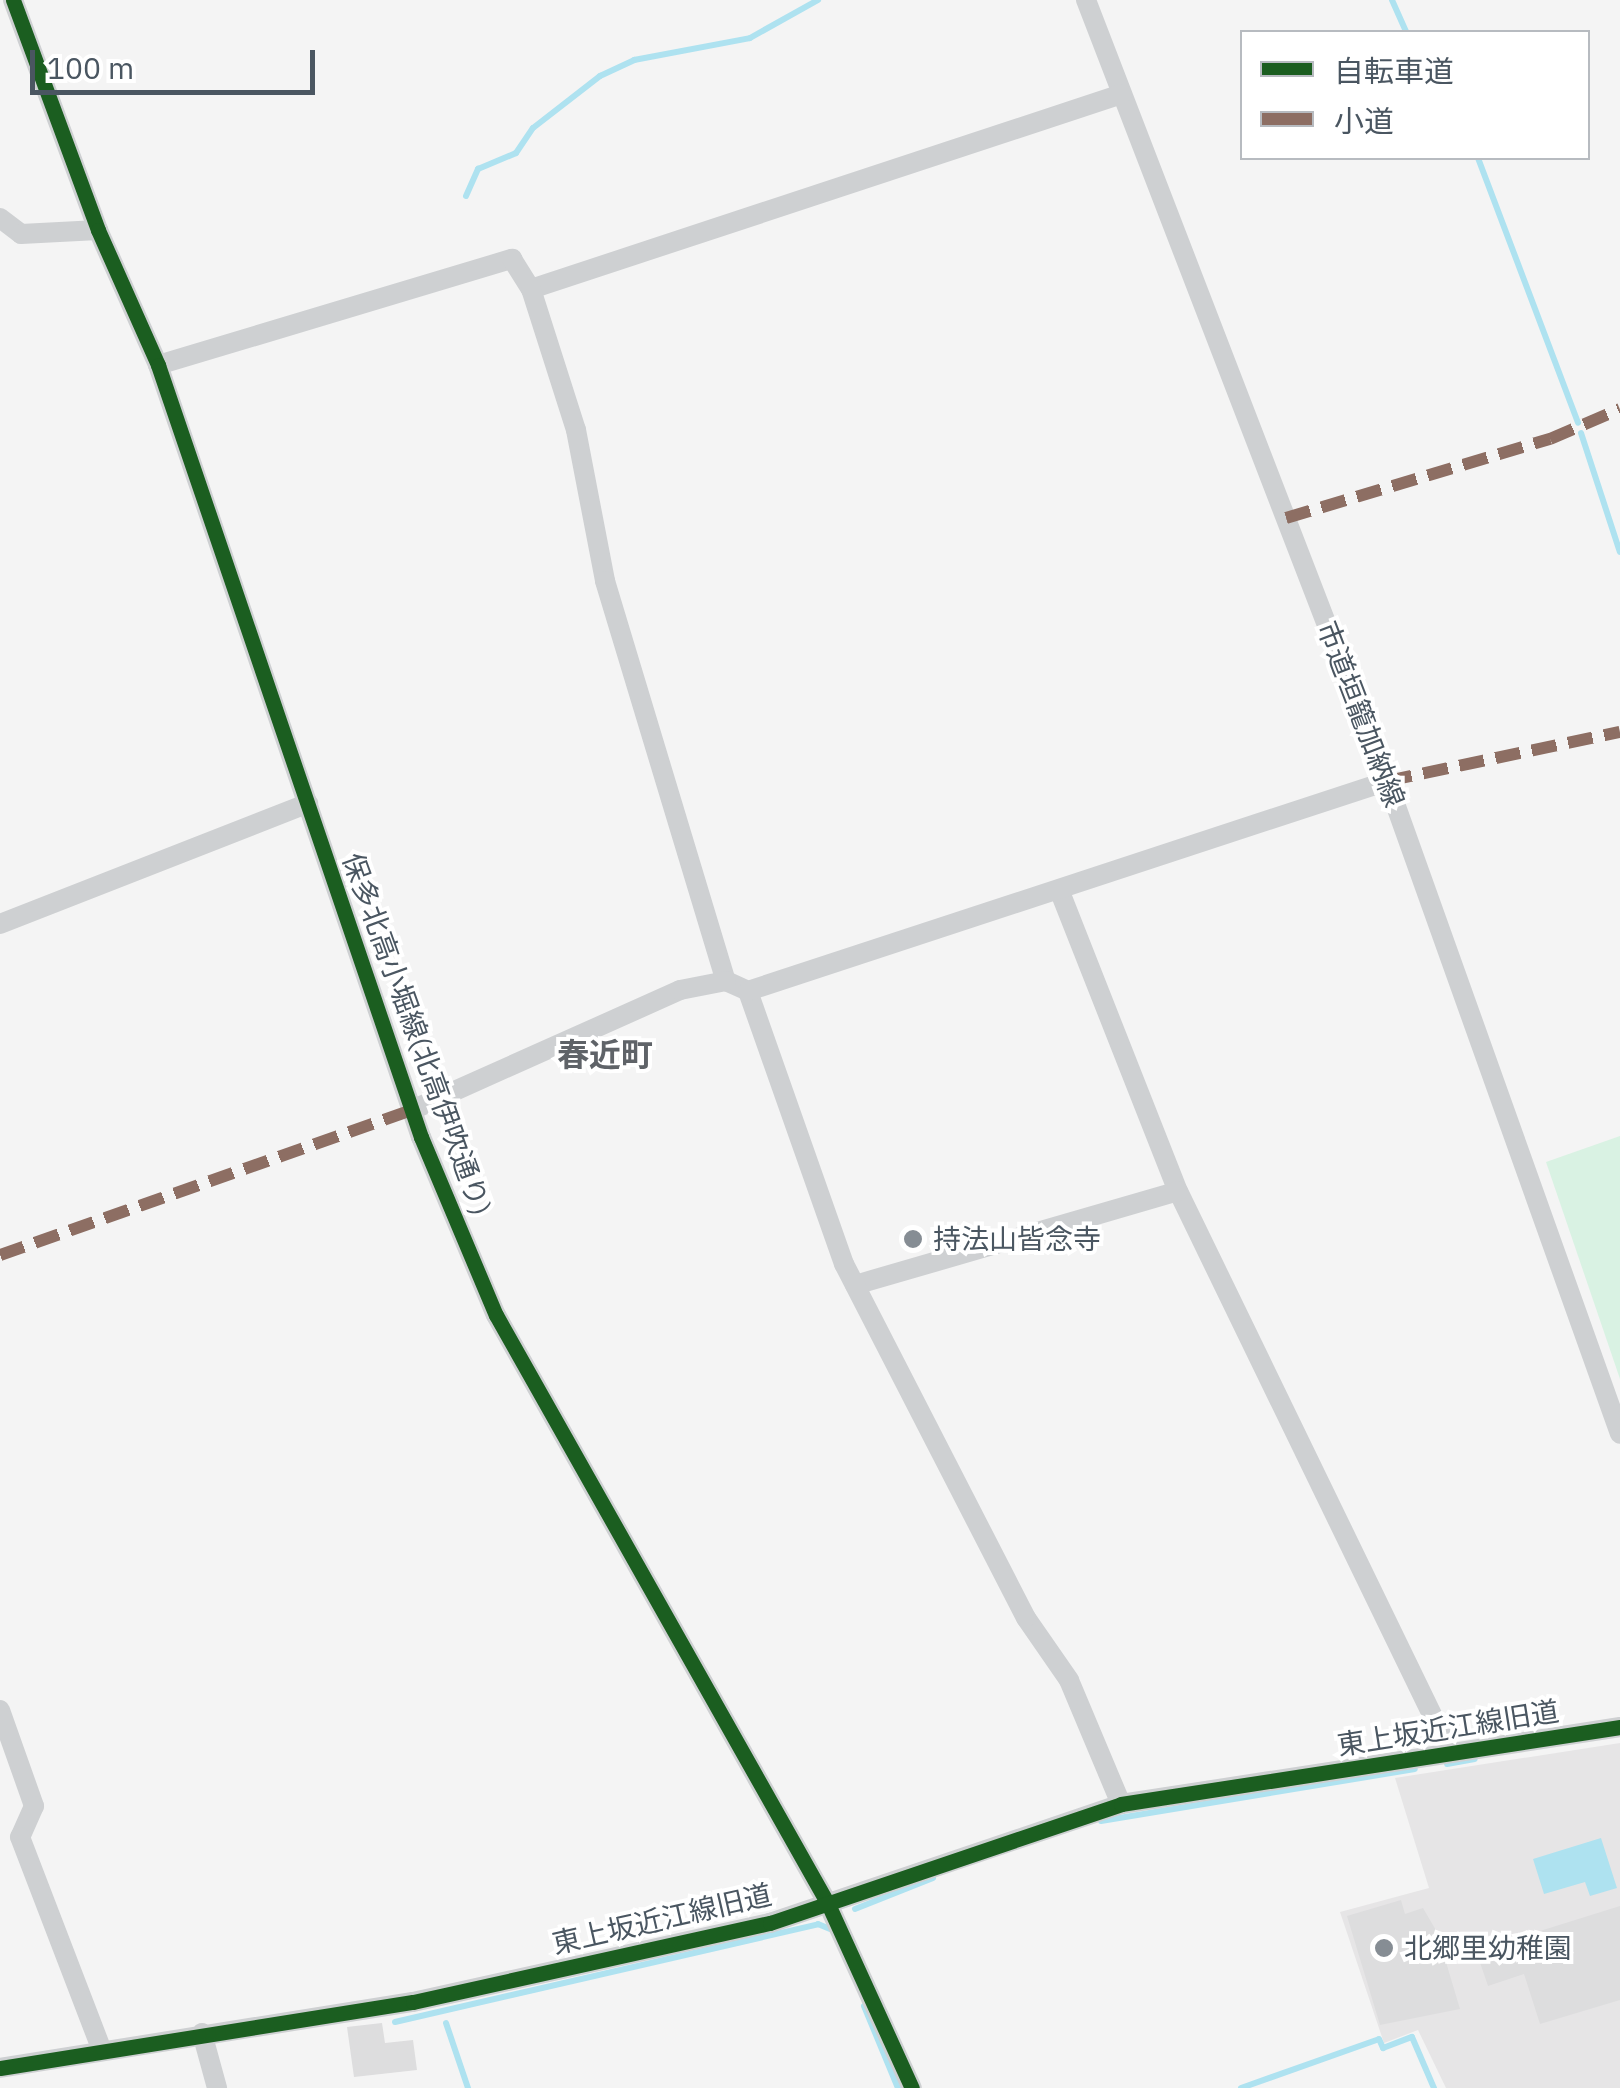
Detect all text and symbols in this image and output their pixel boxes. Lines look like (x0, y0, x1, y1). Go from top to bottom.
scale bar (35, 30, 320, 92)
legend (1240, 30, 1590, 160)
text: 100 m (47, 48, 134, 87)
text: 自転車道 (1334, 51, 1454, 90)
text: 小道 (1334, 101, 1394, 140)
street label: 市道垣籠加納線 (1310, 616, 1412, 812)
street label: 保多北高小堀線(北高伊吹通り) (336, 848, 498, 1220)
district label: 春近町 (557, 1035, 653, 1073)
place label: 持法山皆念寺 (933, 1222, 1101, 1256)
marker: 持法山皆念寺 (902, 1228, 924, 1250)
street label: 東上坂近江線旧道 (1335, 1694, 1561, 1762)
street label: 東上坂近江線旧道 (549, 1877, 775, 1961)
place label: 北郷里幼稚園 (1404, 1931, 1572, 1965)
marker: 北郷里幼稚園 (1373, 1937, 1395, 1959)

